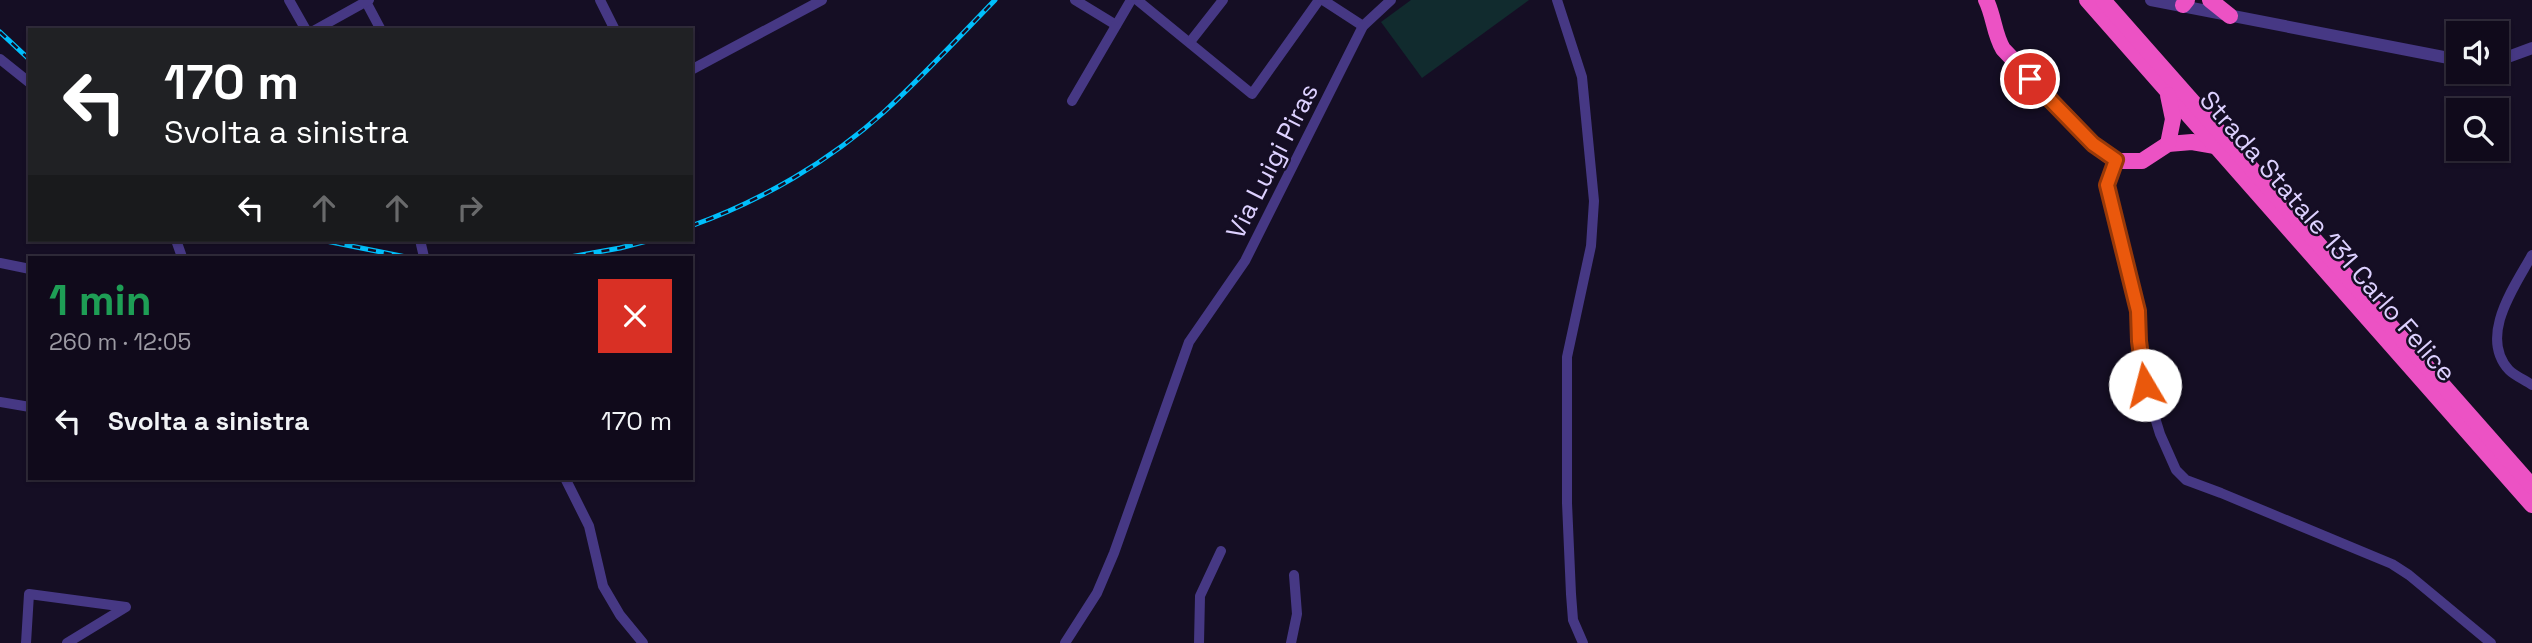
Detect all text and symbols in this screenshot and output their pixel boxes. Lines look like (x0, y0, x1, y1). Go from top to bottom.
map controls (2446, 21, 2509, 161)
button: sound (2446, 21, 2509, 84)
pin (2000, 49, 2060, 109)
text: 170 m (164, 51, 299, 113)
icon: left (49, 56, 140, 147)
icon: arrive (2011, 60, 2049, 98)
street label: Via Luigi Piras (1218, 77, 1326, 245)
street label: Strada Statale 131 Carlo Felice (2192, 83, 2464, 389)
button: search (2446, 98, 2509, 161)
text: Svolta a sinistra (164, 112, 409, 152)
icon: left (232, 189, 270, 227)
icon: ahead (305, 189, 343, 227)
icon: ahead (378, 189, 416, 227)
icon: right (451, 189, 489, 227)
text: 1 min (49, 274, 152, 327)
button: close (598, 279, 672, 353)
text: 260 m · 12:05 (49, 327, 191, 357)
position arrow (2108, 348, 2182, 422)
icon: left (49, 402, 87, 440)
text: Svolta a sinistra (108, 404, 309, 438)
text: 170 m (601, 404, 672, 438)

